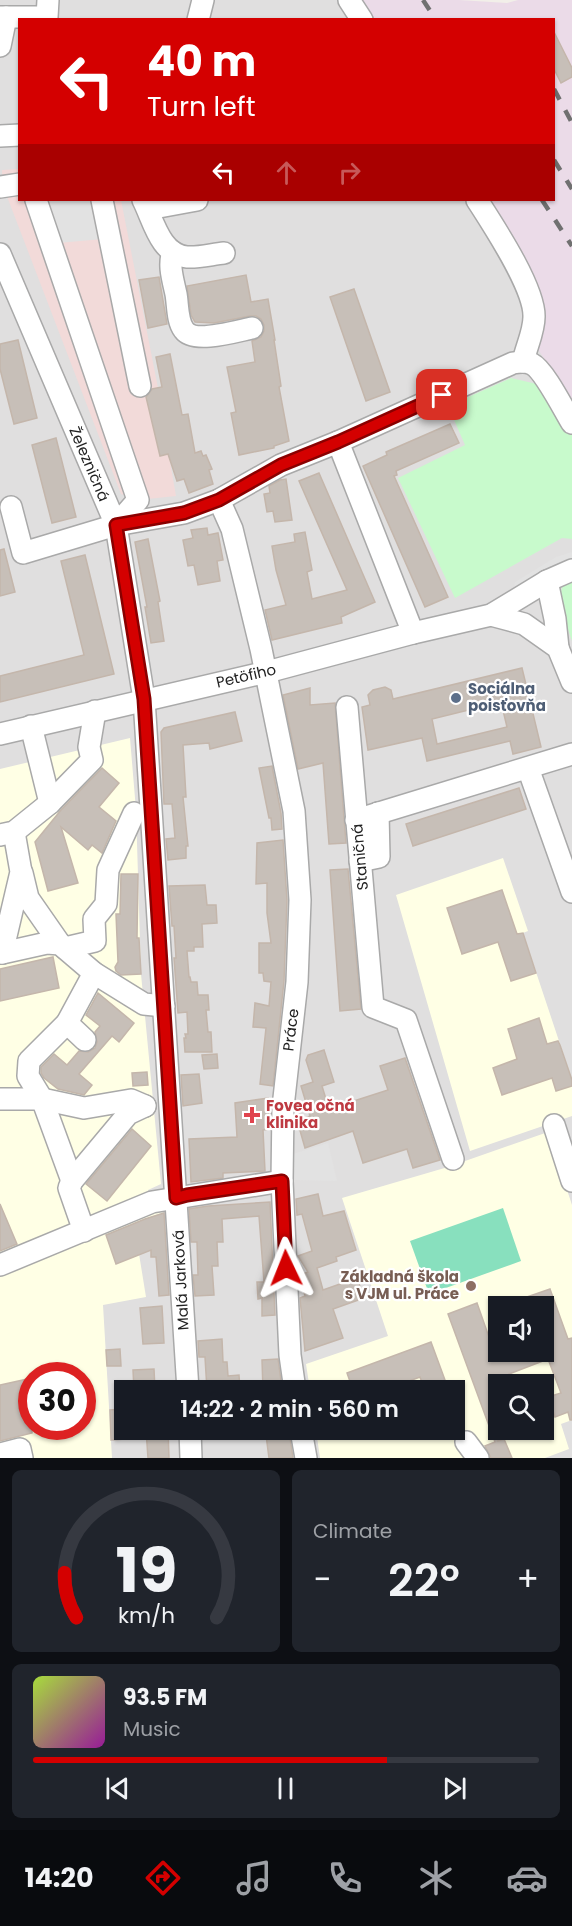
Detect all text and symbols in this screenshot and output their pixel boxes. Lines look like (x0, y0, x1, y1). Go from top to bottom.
text: 40 m (147, 32, 256, 91)
icon: left (48, 42, 126, 120)
text: Turn left (147, 88, 256, 125)
icon: left (207, 156, 240, 189)
icon: ahead (270, 156, 303, 189)
icon: right (333, 156, 366, 189)
pin (416, 369, 467, 420)
icon: arrive (425, 378, 458, 411)
street label: Železničná (64, 423, 115, 504)
street label: Petöfiho (214, 658, 278, 693)
place label: Sociálna poisťovňa (468, 678, 546, 716)
marker: Sociálna poisťovňa (449, 691, 463, 705)
street label: Staničná (346, 823, 373, 891)
street label: Práce (277, 1007, 304, 1052)
place label: Fovea očná klinika (266, 1095, 355, 1133)
marker: Fovea očná klinika (243, 1106, 261, 1124)
street label: Malá Jarková (167, 1229, 194, 1331)
position arrow (254, 1236, 318, 1300)
place label: Základná škola s VJM ul. Práce (341, 1266, 459, 1304)
marker: Základná škola s VJM ul. Práce (464, 1279, 478, 1293)
map controls (488, 1296, 554, 1440)
button: sound (488, 1296, 554, 1362)
speed limit sign: 30 (18, 1362, 96, 1440)
button: search (488, 1374, 554, 1440)
text: 14:22 · 2 min · 560 m (180, 1394, 399, 1425)
text: Climate (313, 1517, 392, 1545)
text: 19 (115, 1526, 177, 1614)
text: 22° (388, 1549, 460, 1612)
text: − (313, 1556, 331, 1603)
text: + (516, 1556, 539, 1603)
text: km/h (117, 1600, 175, 1631)
text: 93.5 FM (123, 1682, 207, 1713)
text: Music (123, 1715, 181, 1743)
icon: previous (101, 1772, 134, 1805)
icon: pause (269, 1772, 302, 1805)
icon: next (438, 1772, 471, 1805)
icon: directions (142, 1857, 184, 1899)
icon: music (233, 1857, 275, 1899)
icon: phone (324, 1857, 366, 1899)
icon: climate (415, 1857, 457, 1899)
icon: car (506, 1857, 548, 1899)
text: 14:20 (24, 1859, 94, 1896)

